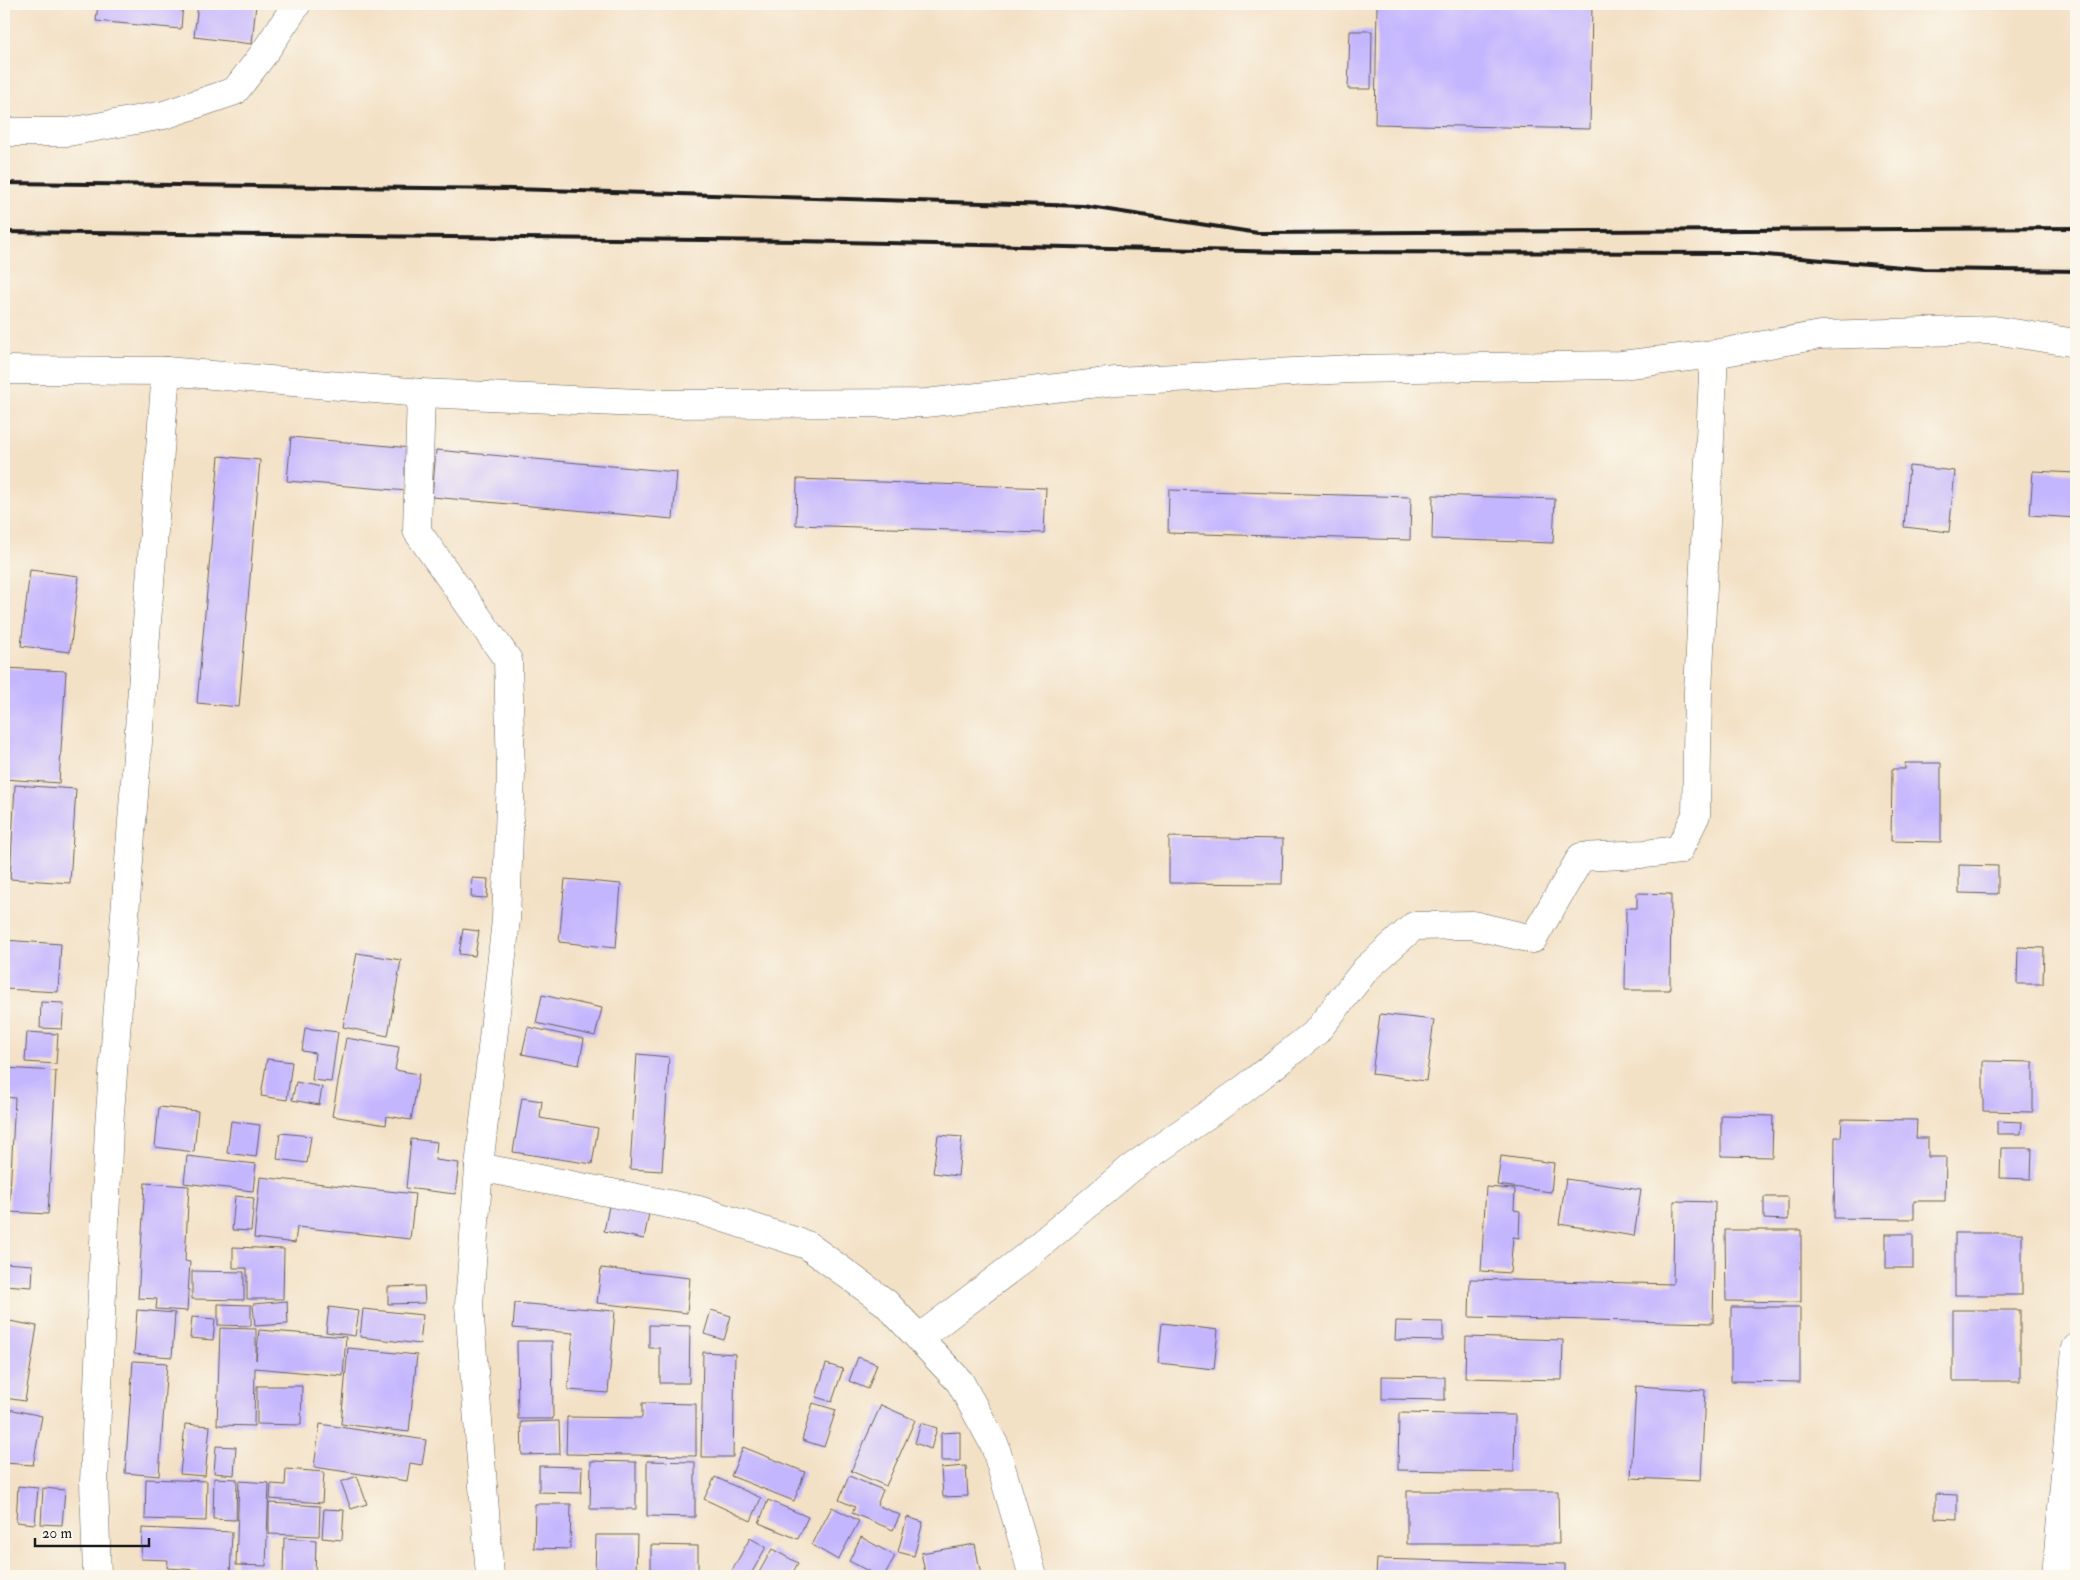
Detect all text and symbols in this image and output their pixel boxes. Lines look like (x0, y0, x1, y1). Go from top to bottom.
scale bar (35, 1515, 149, 1547)
text: 20 m (42, 1524, 72, 1543)

